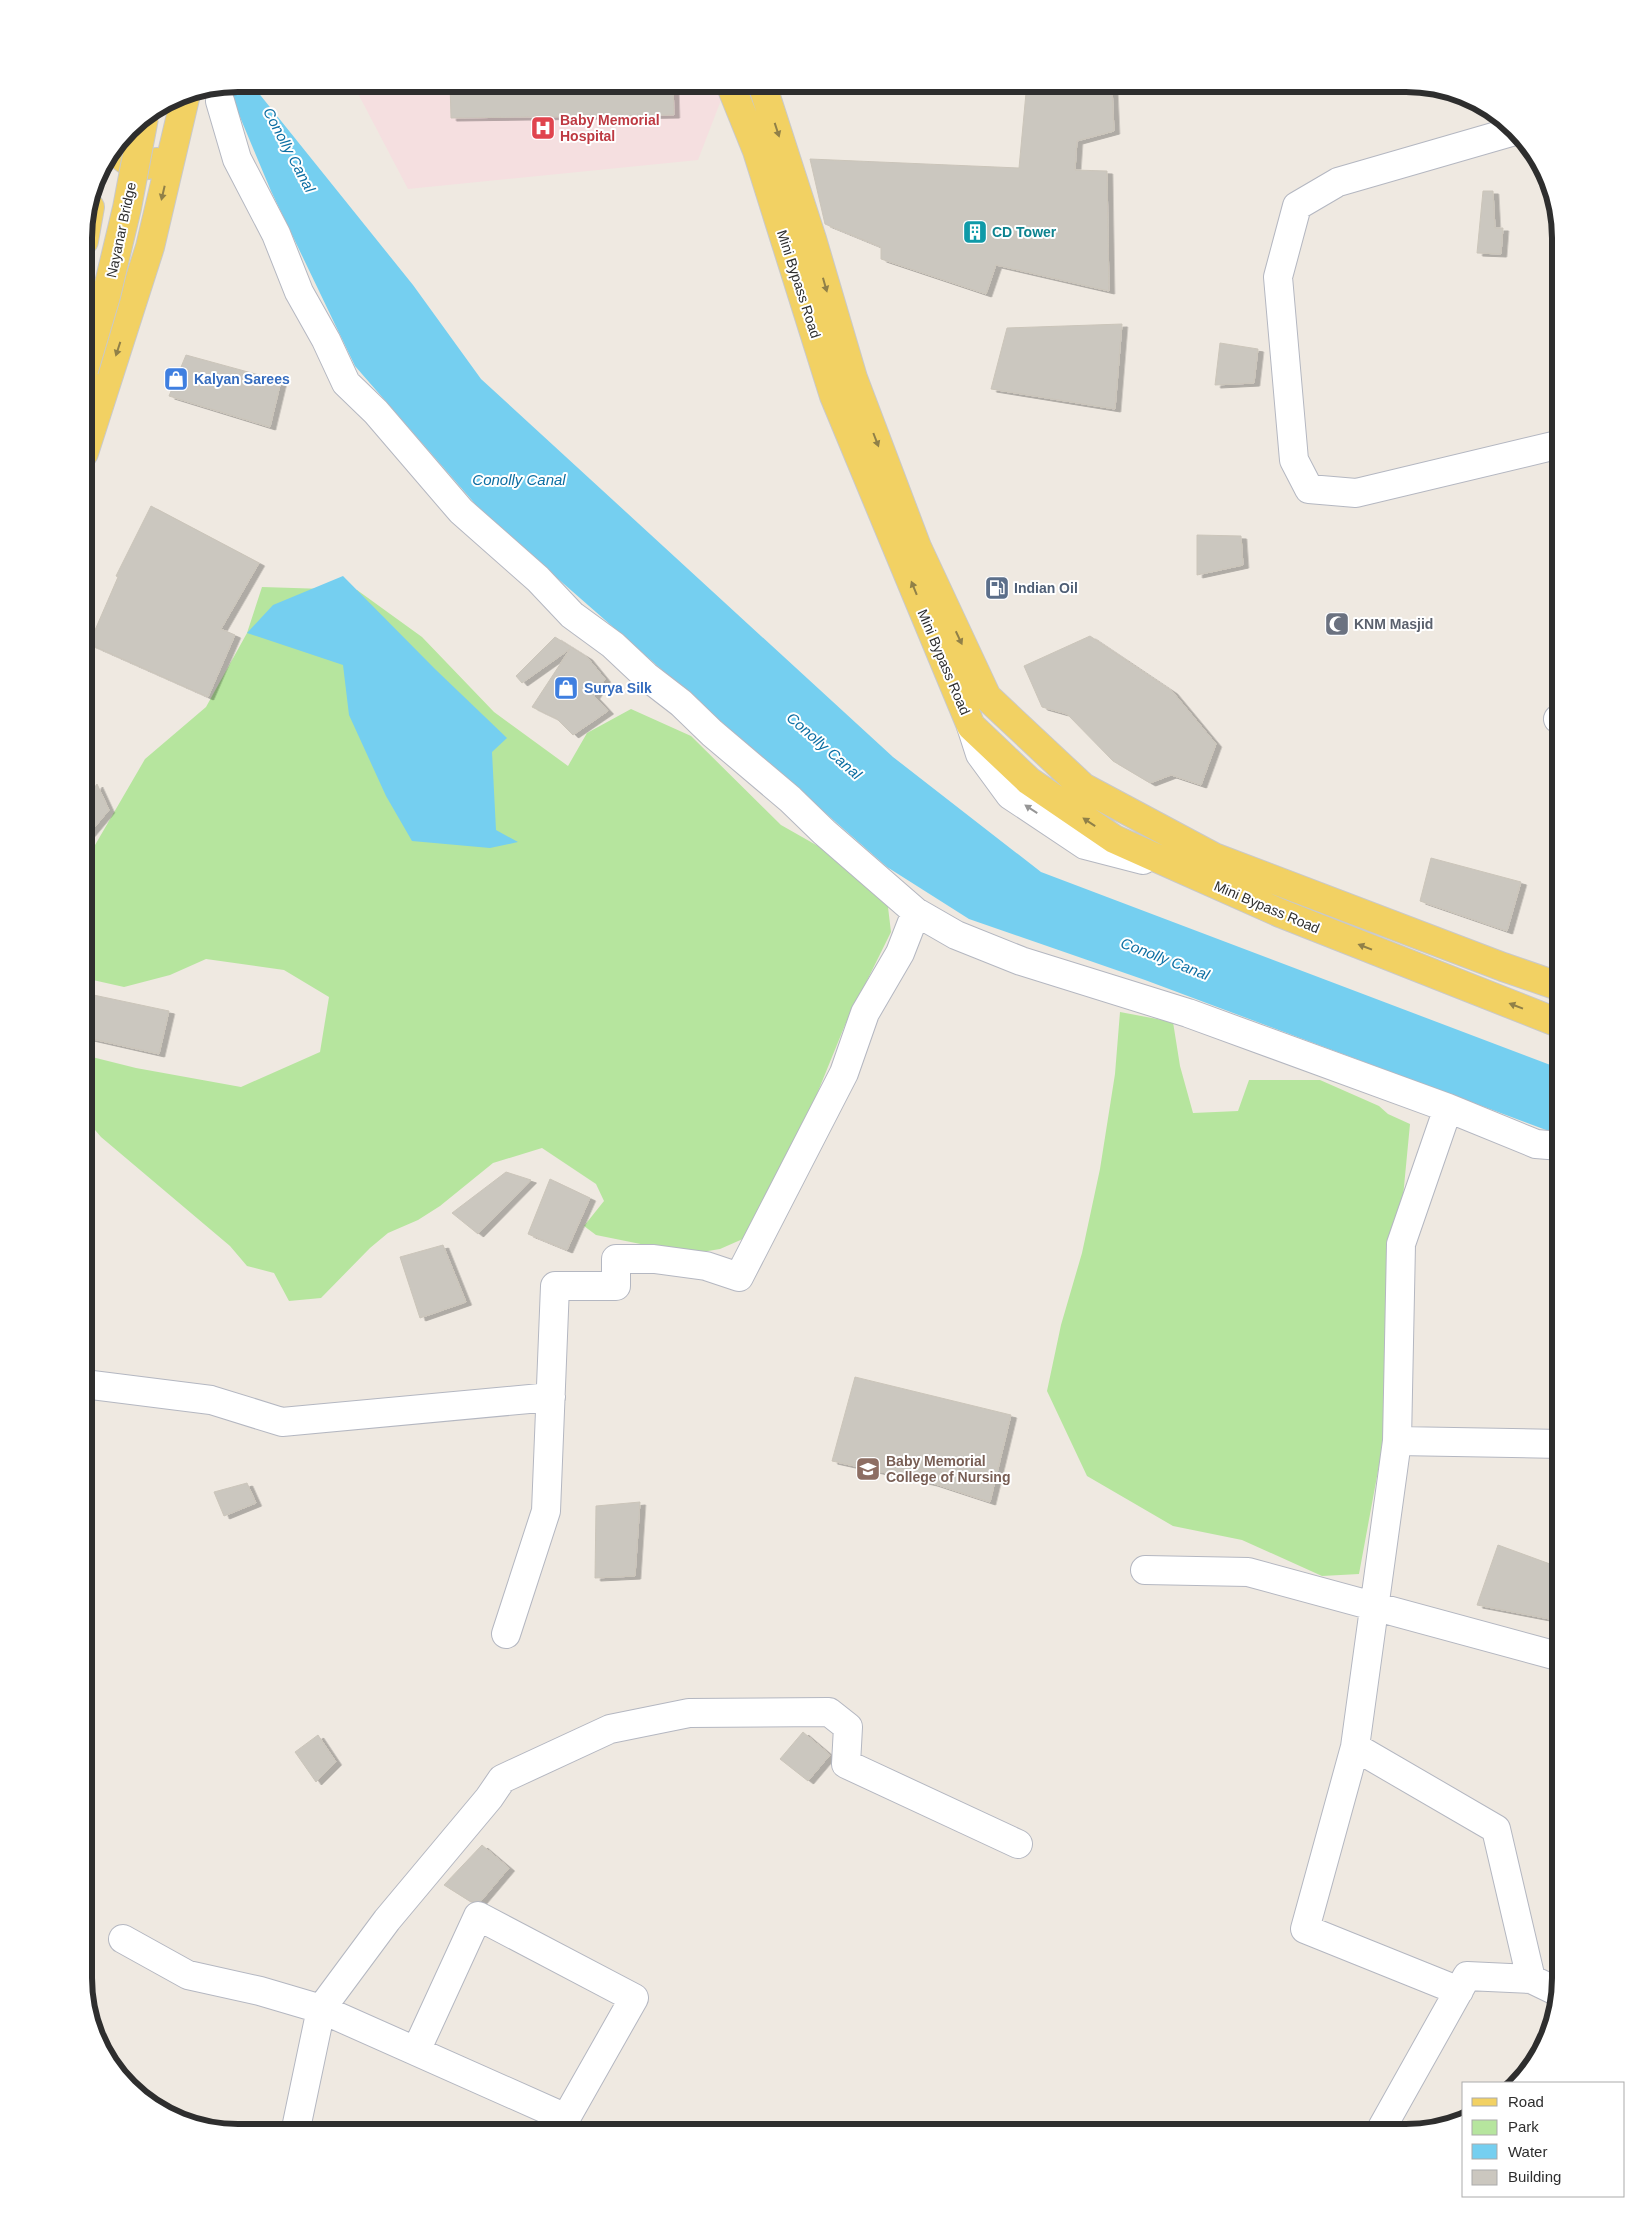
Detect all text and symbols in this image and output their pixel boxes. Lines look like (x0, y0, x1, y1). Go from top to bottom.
water label: Conolly Canal (260, 105, 319, 196)
place label: Baby Memorial Hospital (560, 112, 660, 144)
hospital icon: Baby Memorial Hospital (530, 115, 556, 141)
one-way arrow (773, 123, 781, 138)
street label: Nayanar Bridge (103, 181, 139, 279)
one-way arrow (159, 185, 167, 200)
building icon: CD Tower (962, 219, 988, 245)
place label: CD Tower (992, 224, 1057, 240)
street label: Mini Bypass Road (774, 228, 824, 340)
one-way arrow (822, 278, 830, 293)
one-way arrow (113, 342, 121, 357)
shop icon: Kalyan Sarees (163, 366, 189, 392)
place label: Kalyan Sarees (194, 371, 290, 387)
one-way arrow (873, 432, 880, 447)
water label: Conolly Canal (472, 471, 566, 488)
fuel station icon: Indian Oil (984, 575, 1010, 601)
place label: Indian Oil (1014, 580, 1078, 596)
one-way arrow (909, 581, 917, 595)
street label: Mini Bypass Road (915, 607, 973, 717)
mosque icon: KNM Masjid (1324, 611, 1350, 637)
place label: KNM Masjid (1354, 616, 1433, 632)
one-way arrow (956, 631, 964, 645)
shop icon: Surya Silk (553, 675, 579, 701)
place label: Surya Silk (584, 680, 652, 696)
water label: Conolly Canal (784, 709, 866, 783)
one-way arrow (1024, 804, 1037, 814)
one-way arrow (1083, 817, 1096, 827)
street label: Mini Bypass Road (1212, 878, 1322, 936)
water label: Conolly Canal (1119, 934, 1212, 983)
one-way arrow (1357, 943, 1372, 950)
one-way arrow (1508, 1002, 1523, 1010)
place label: Baby Memorial College of Nursing (886, 1453, 1010, 1485)
school or university icon: Baby Memorial College of Nursing (855, 1456, 881, 1482)
legend (1462, 2082, 1625, 2197)
text: Road (1508, 2093, 1544, 2110)
text: Park (1508, 2118, 1539, 2135)
text: Water (1508, 2143, 1547, 2160)
text: Building (1508, 2168, 1561, 2185)

